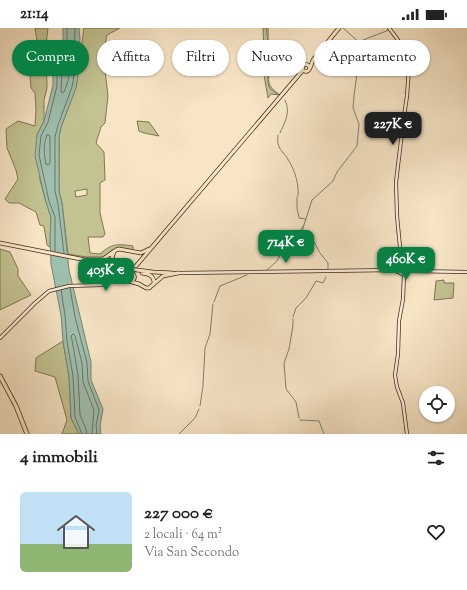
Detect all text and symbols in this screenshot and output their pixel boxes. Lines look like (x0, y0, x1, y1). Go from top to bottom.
text: 21:14 (20, 4, 49, 25)
chip: Compra (12, 40, 89, 76)
chip: Affitta (97, 40, 164, 76)
chip: Filtri (172, 40, 229, 76)
chip: Nuovo (237, 40, 306, 76)
chip: Appartamento (314, 40, 430, 76)
pin: 227K € (360, 112, 426, 146)
text: 227K € (374, 116, 412, 134)
pin: 714K € (253, 230, 319, 264)
text: 714K € (267, 234, 305, 252)
pin: 460K € (373, 247, 439, 281)
text: 460K € (386, 251, 426, 269)
pin: 405K € (73, 258, 139, 292)
text: 405K € (87, 262, 125, 280)
map controls (419, 386, 455, 422)
button: locate (419, 386, 455, 422)
text: 4 immobili (20, 446, 98, 470)
icon: filters (425, 447, 447, 469)
text: 227 000 € (144, 502, 213, 526)
icon: home (52, 508, 100, 556)
icon: heart (425, 521, 447, 543)
text: 2 locali · 64 m² (144, 526, 222, 544)
text: Via San Secondo (144, 544, 239, 562)

